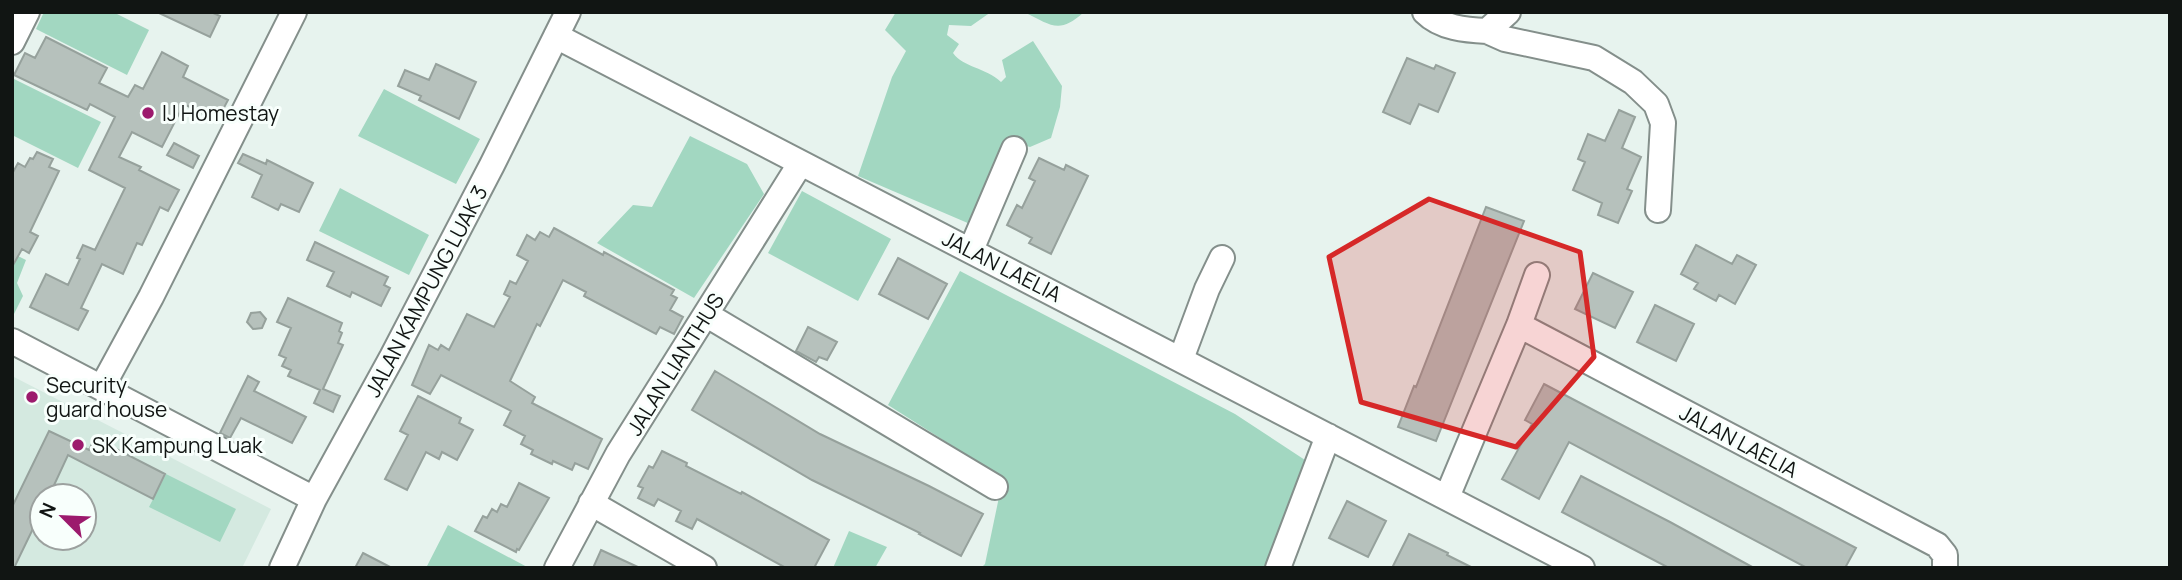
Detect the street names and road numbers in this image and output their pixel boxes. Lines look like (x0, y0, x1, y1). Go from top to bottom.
street label: JALAN KAMPUNG LUAK 3 (358, 180, 494, 402)
street label: JALAN LAELIA (938, 224, 1066, 308)
street label: JALAN LIANTHUS (620, 288, 730, 440)
street label: JALAN LAELIA (1675, 398, 1803, 484)

